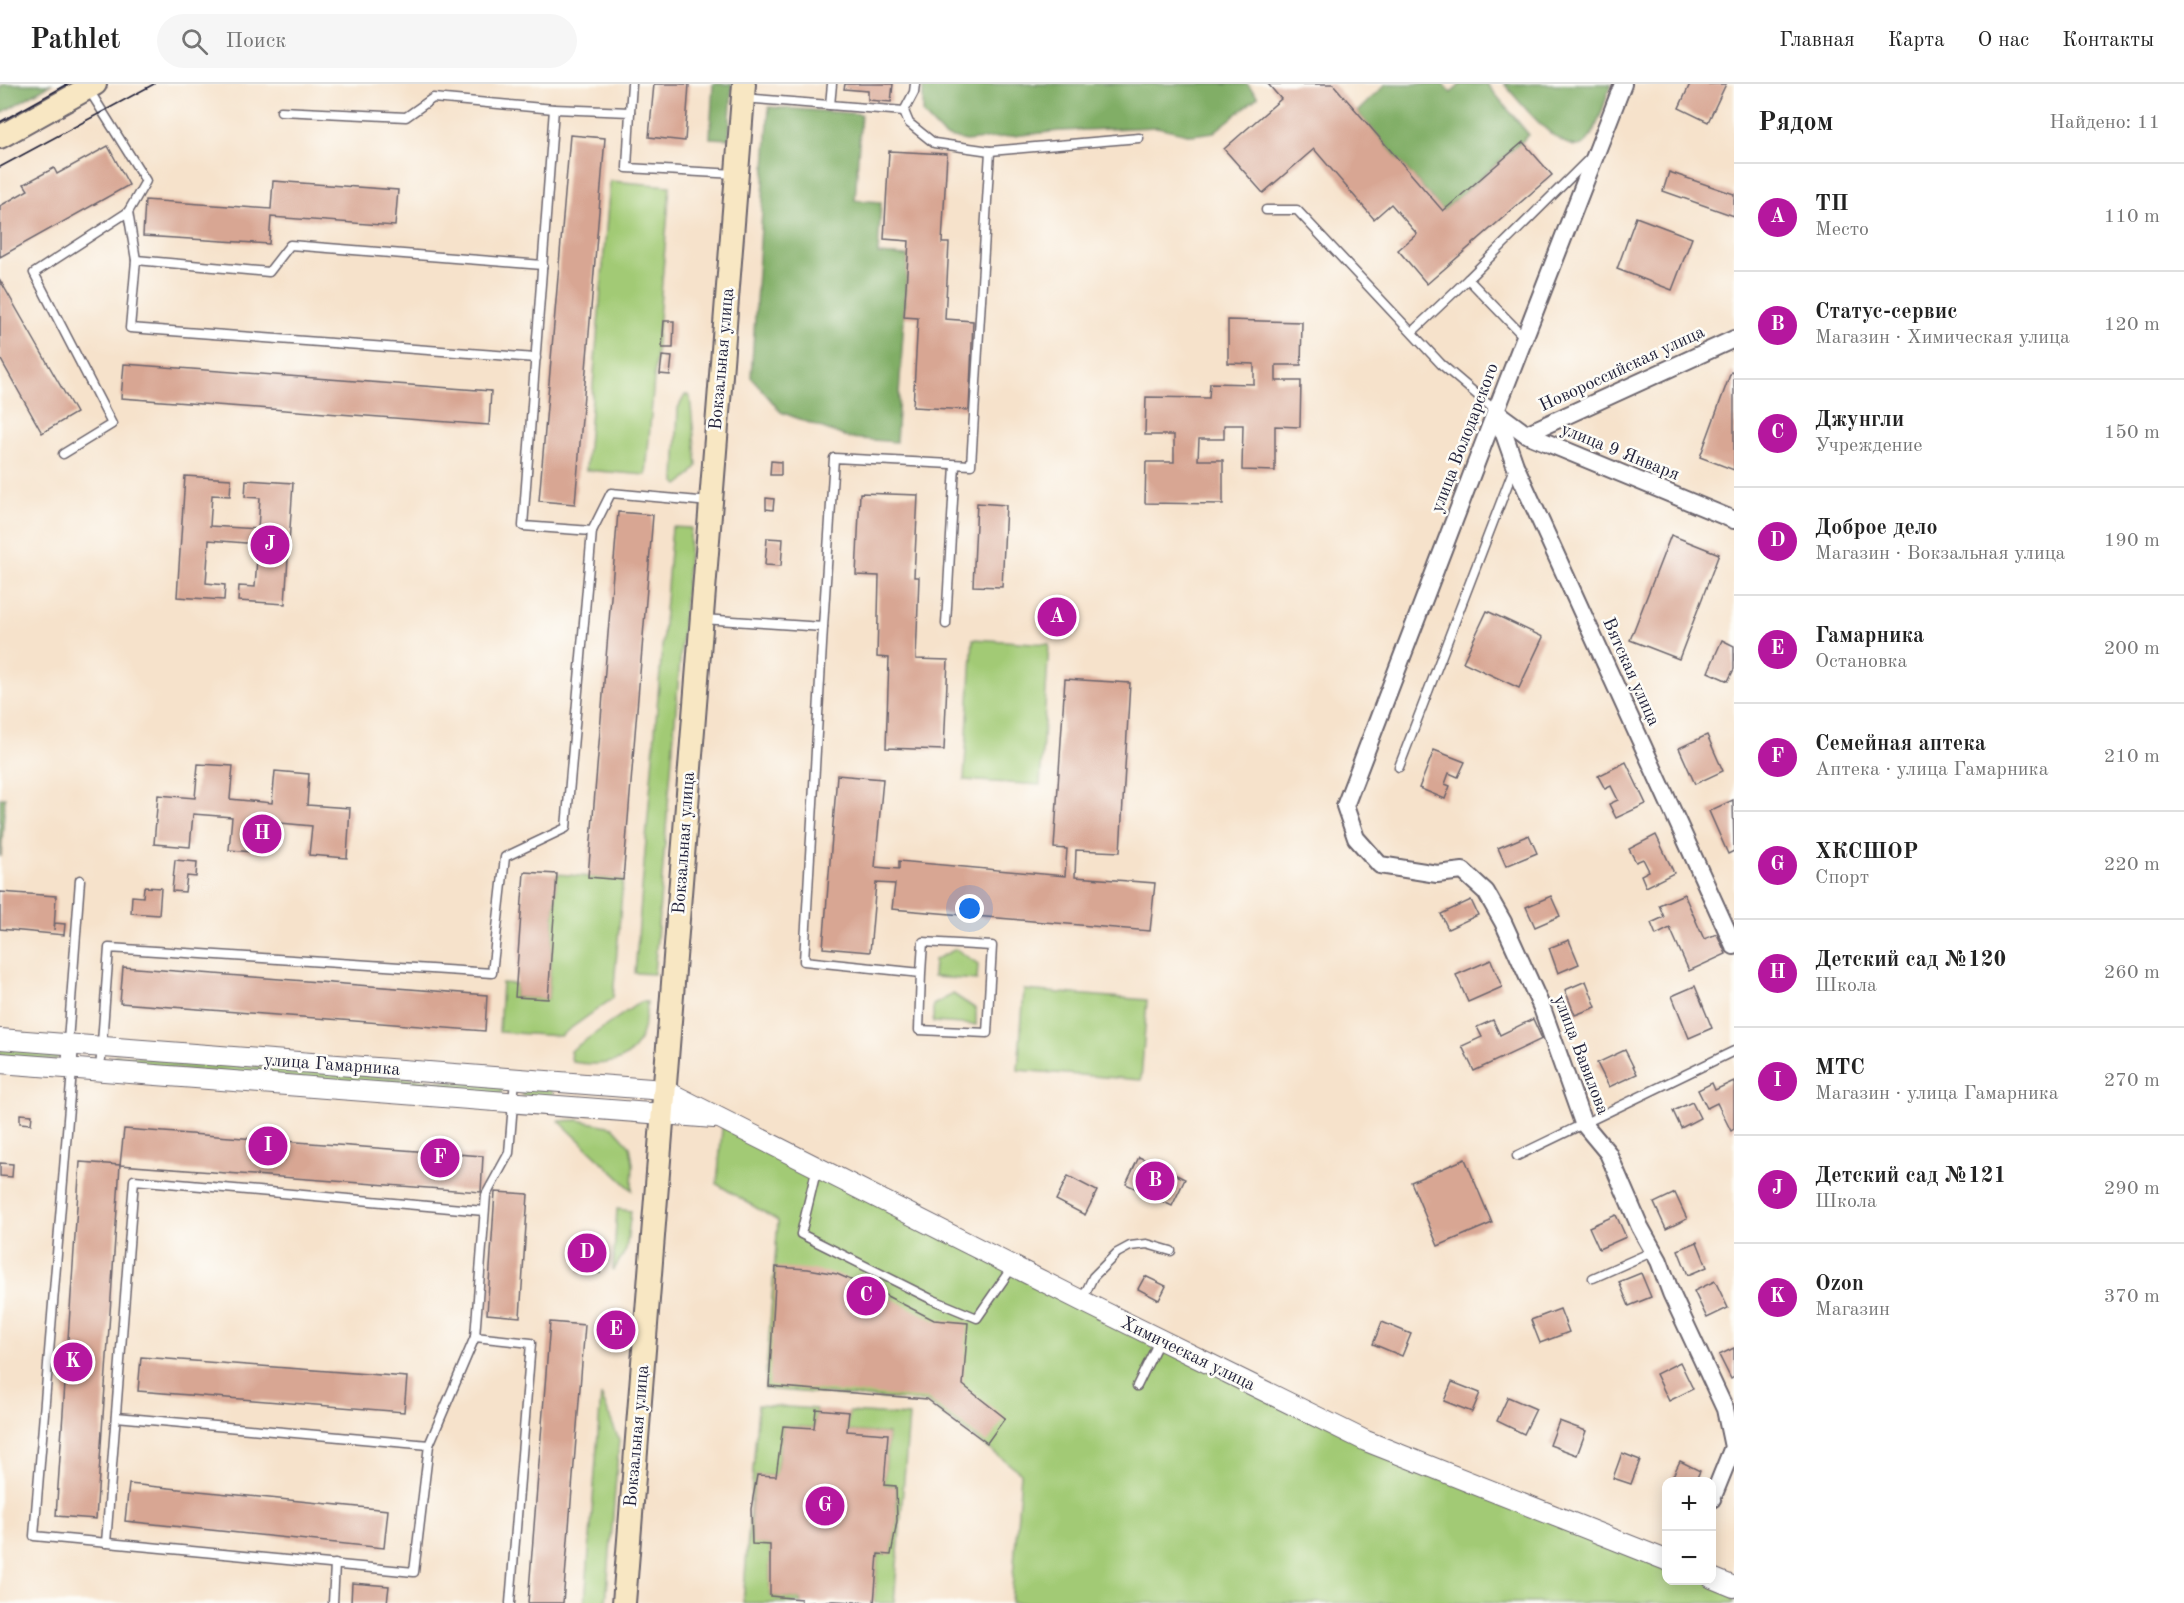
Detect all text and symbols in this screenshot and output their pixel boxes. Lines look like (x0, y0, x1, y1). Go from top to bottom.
search box (157, 14, 577, 68)
icon: search (178, 25, 211, 58)
text: Pathlet (30, 27, 121, 55)
text: Поиск (226, 30, 286, 52)
text: Главная (1779, 30, 1855, 51)
text: Карта (1888, 30, 1945, 51)
text: О нас (1978, 30, 2029, 51)
text: Контакты (2062, 30, 2154, 51)
text: Рядом (1758, 110, 1833, 136)
text: Найдено: 11 (2049, 113, 2160, 133)
text: ТП (1815, 193, 1849, 215)
text: A (1770, 207, 1785, 227)
text: 110 m (2104, 207, 2160, 227)
text: Место (1815, 220, 1869, 240)
street label: Вокзальная улица (707, 287, 737, 431)
text: Статус-сервис (1815, 301, 1958, 323)
text: B (1770, 315, 1785, 335)
text: 120 m (2104, 315, 2160, 335)
street label: Новороссийская улица (1537, 323, 1708, 415)
text: Магазин · Химическая улица (1815, 328, 2070, 348)
street label: улица Володарского (1428, 361, 1502, 515)
text: Джунгли (1815, 409, 1904, 431)
street label: улица 9 Января (1558, 420, 1682, 484)
text: C (1771, 423, 1784, 443)
text: 150 m (2104, 423, 2160, 443)
text: Учреждение (1815, 436, 1923, 456)
text: Доброе дело (1815, 517, 1938, 539)
pin: J (250, 522, 290, 568)
text: D (1770, 531, 1785, 551)
text: 190 m (2104, 531, 2160, 551)
text: Магазин · Вокзальная улица (1815, 544, 2065, 564)
pin: A (1038, 594, 1076, 640)
street label: Вятская улица (1599, 615, 1663, 729)
text: Гамарника (1815, 625, 1924, 647)
text: E (1771, 639, 1784, 659)
text: 200 m (2104, 639, 2160, 659)
text: Остановка (1815, 652, 1907, 672)
text: Семейная аптека (1815, 733, 1986, 755)
text: F (1771, 747, 1784, 767)
text: 210 m (2104, 747, 2160, 767)
text: Аптека · улица Гамарника (1815, 760, 2049, 780)
street label: Вокзальная улица (670, 771, 698, 915)
pin: H (242, 812, 282, 856)
text: ХКСШОР (1815, 841, 1918, 863)
text: G (1770, 855, 1785, 875)
text: 220 m (2104, 855, 2160, 875)
text: Спорт (1815, 868, 1869, 888)
your location (955, 894, 984, 923)
text: Детский сад №120 (1815, 949, 2006, 971)
text: H (1769, 963, 1786, 983)
text: 260 m (2104, 963, 2160, 983)
text: Школа (1815, 976, 1877, 996)
street label: улица Вавилова (1550, 993, 1612, 1117)
street label: улица Гамарника (263, 1051, 401, 1079)
text: МТС (1815, 1057, 1865, 1079)
text: I (1773, 1071, 1782, 1091)
text: 270 m (2104, 1071, 2160, 1091)
text: Магазин · улица Гамарника (1815, 1084, 2059, 1104)
pin: I (248, 1124, 288, 1168)
pin: F (420, 1136, 460, 1180)
pin: B (1136, 1158, 1174, 1204)
text: Детский сад №121 (1815, 1165, 2006, 1187)
text: J (1772, 1179, 1783, 1199)
text: 290 m (2104, 1179, 2160, 1199)
text: Школа (1815, 1192, 1877, 1212)
pin: D (568, 1230, 606, 1276)
text: Ozon (1815, 1273, 1864, 1295)
pin: C (846, 1274, 886, 1318)
text: K (1770, 1287, 1785, 1307)
text: 370 m (2104, 1287, 2160, 1307)
text: Магазин (1815, 1300, 1890, 1320)
pin: E (596, 1308, 636, 1352)
street label: Химическая улица (1118, 1314, 1258, 1394)
pin: K (54, 1340, 92, 1384)
street label: Вокзальная улица (622, 1364, 652, 1508)
map controls (1662, 1477, 1716, 1585)
button: + (1662, 1477, 1716, 1531)
pin: G (806, 1484, 844, 1528)
button: − (1662, 1531, 1716, 1585)

